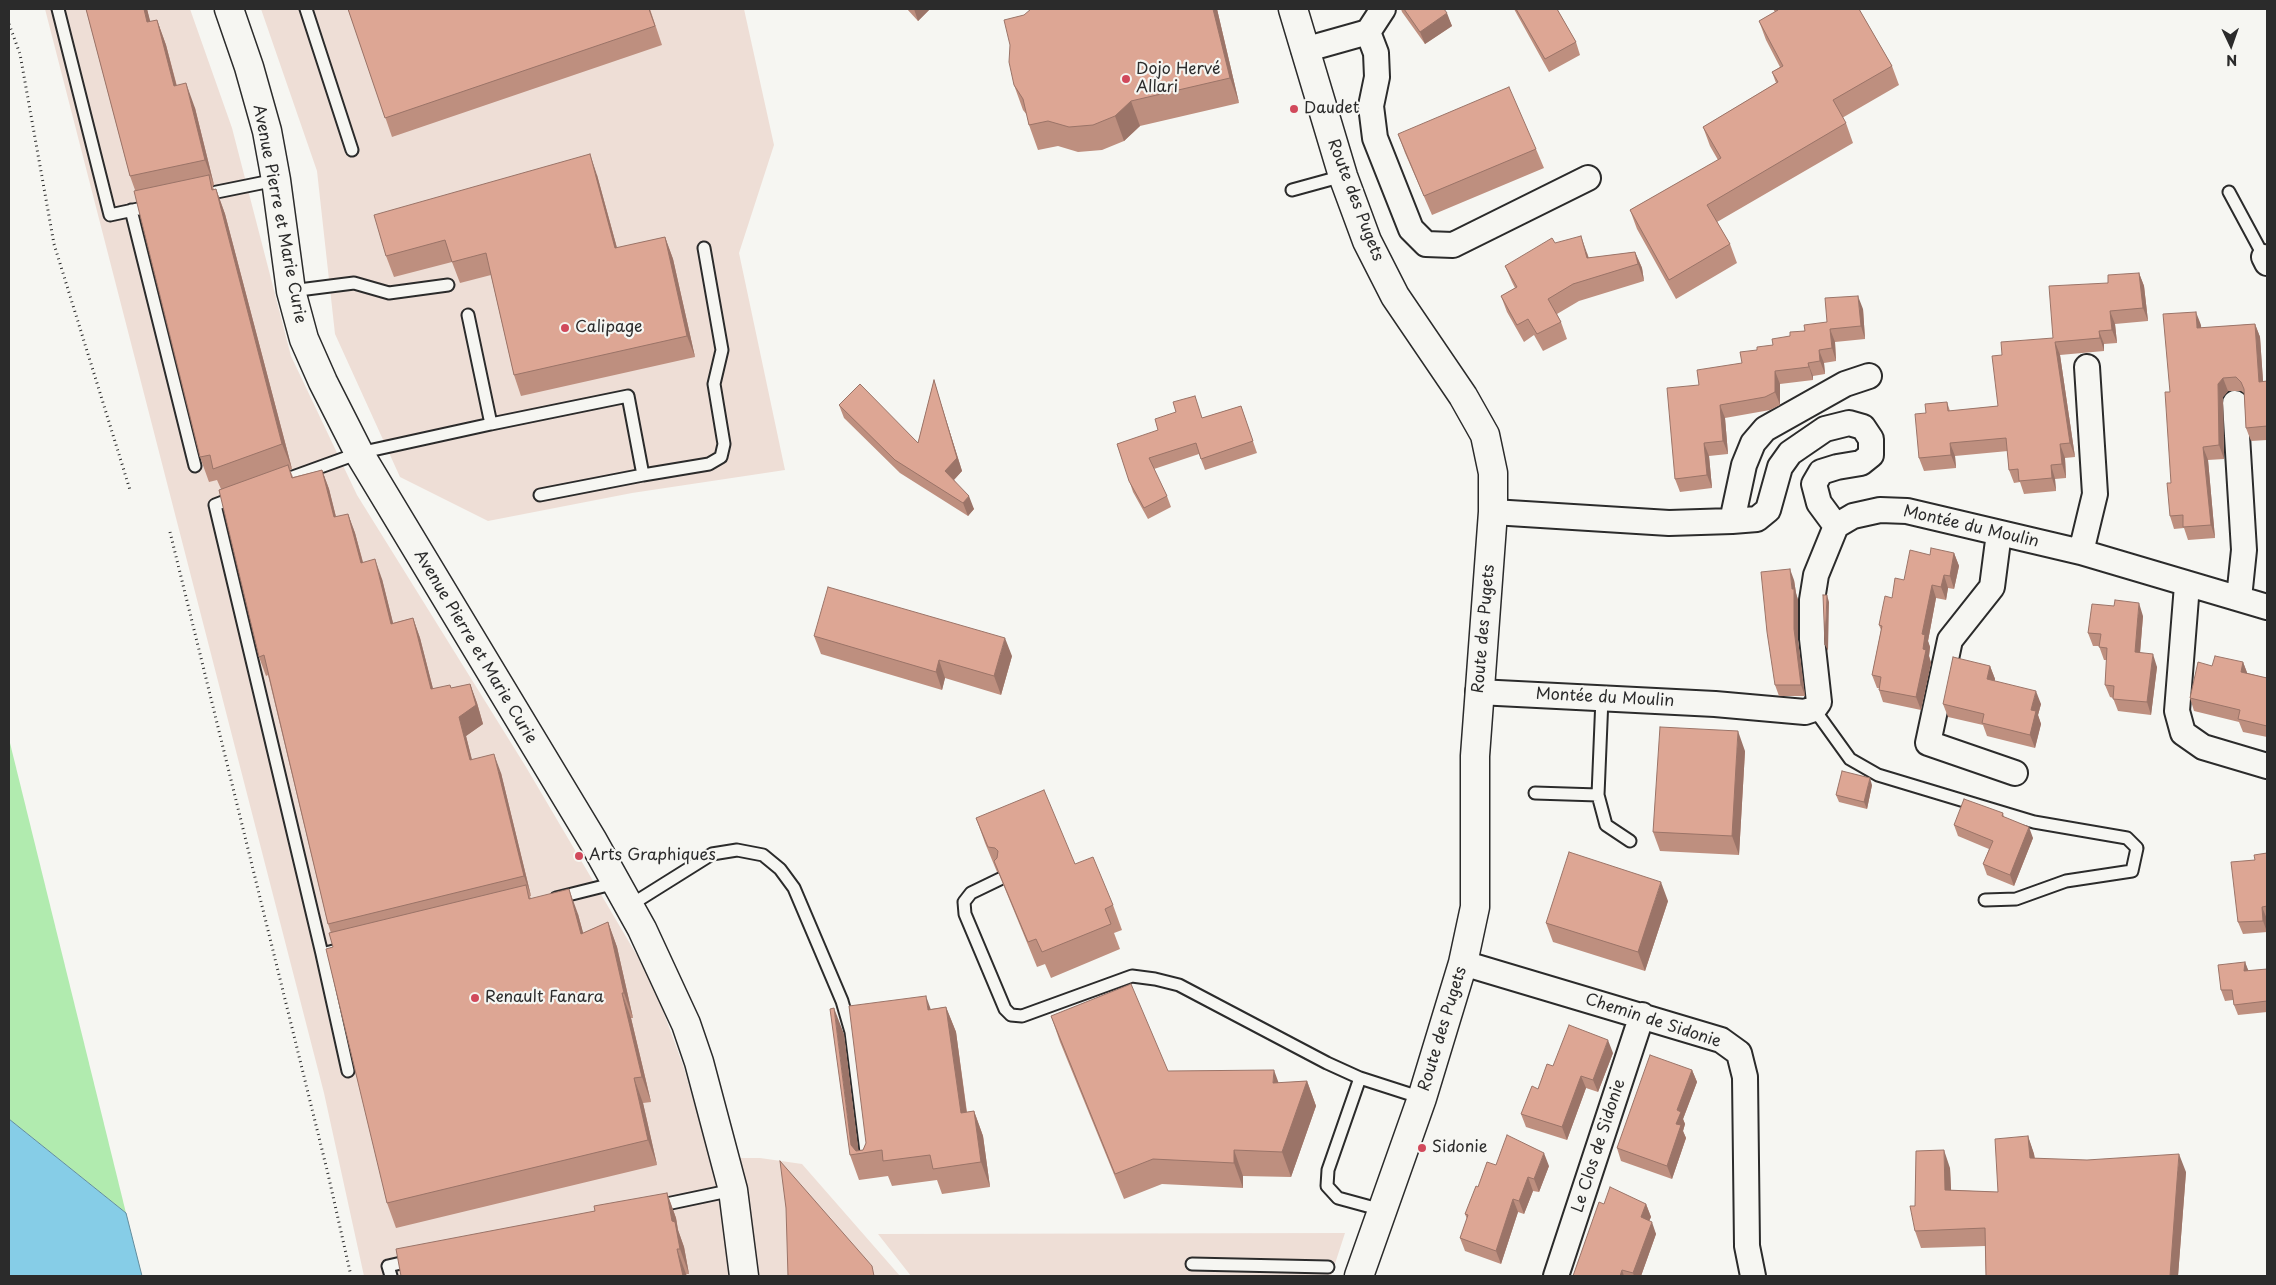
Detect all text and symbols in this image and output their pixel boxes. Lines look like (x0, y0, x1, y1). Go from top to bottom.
north arrow (2206, 20, 2256, 70)
text: N (2226, 50, 2238, 71)
place label: Dojo Hervé Allari (1136, 60, 1220, 98)
marker: Dojo Hervé Allari (1120, 73, 1132, 85)
place label: Daudet (1304, 99, 1359, 119)
street label: Avenue Pierre et Marie Curie (248, 103, 310, 325)
marker: Daudet (1288, 103, 1300, 115)
street label: Route des Pugets (1323, 136, 1387, 264)
place label: Calipage (575, 318, 642, 338)
marker: Calipage (559, 322, 571, 334)
street label: Montée du Moulin (1901, 502, 2041, 552)
street label: Avenue Pierre et Marie Curie (409, 547, 541, 747)
street label: Route des Pugets (1469, 564, 1499, 694)
street label: Montée du Moulin (1535, 685, 1675, 711)
place label: Arts Graphiques (589, 846, 716, 866)
marker: Arts Graphiques (573, 850, 585, 862)
street label: Route des Pugets (1415, 964, 1471, 1094)
place label: Renault Fanara (485, 988, 604, 1008)
street label: Chemin de Sidonie (1583, 990, 1723, 1052)
marker: Renault Fanara (469, 992, 481, 1004)
street label: Le Clos de Sidonie (1568, 1077, 1630, 1215)
place label: Sidonie (1432, 1138, 1487, 1158)
marker: Sidonie (1416, 1142, 1428, 1154)

